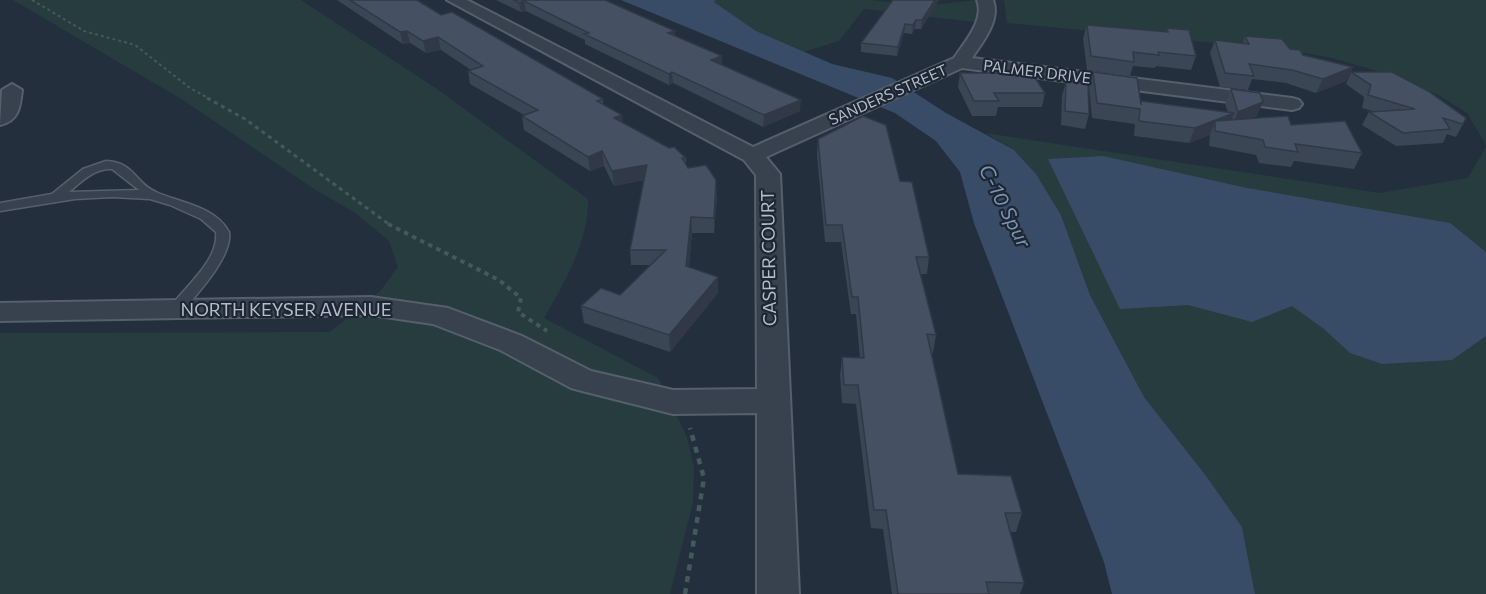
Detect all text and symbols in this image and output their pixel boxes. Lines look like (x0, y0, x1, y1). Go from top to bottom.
street label: PALMER DRIVE (982, 55, 1092, 87)
street label: SANDERS STREET (826, 60, 950, 128)
water label: C-10 Spur (975, 160, 1037, 252)
street label: CASPER COURT (756, 190, 780, 326)
street label: NORTH KEYSER AVENUE (181, 298, 391, 320)

